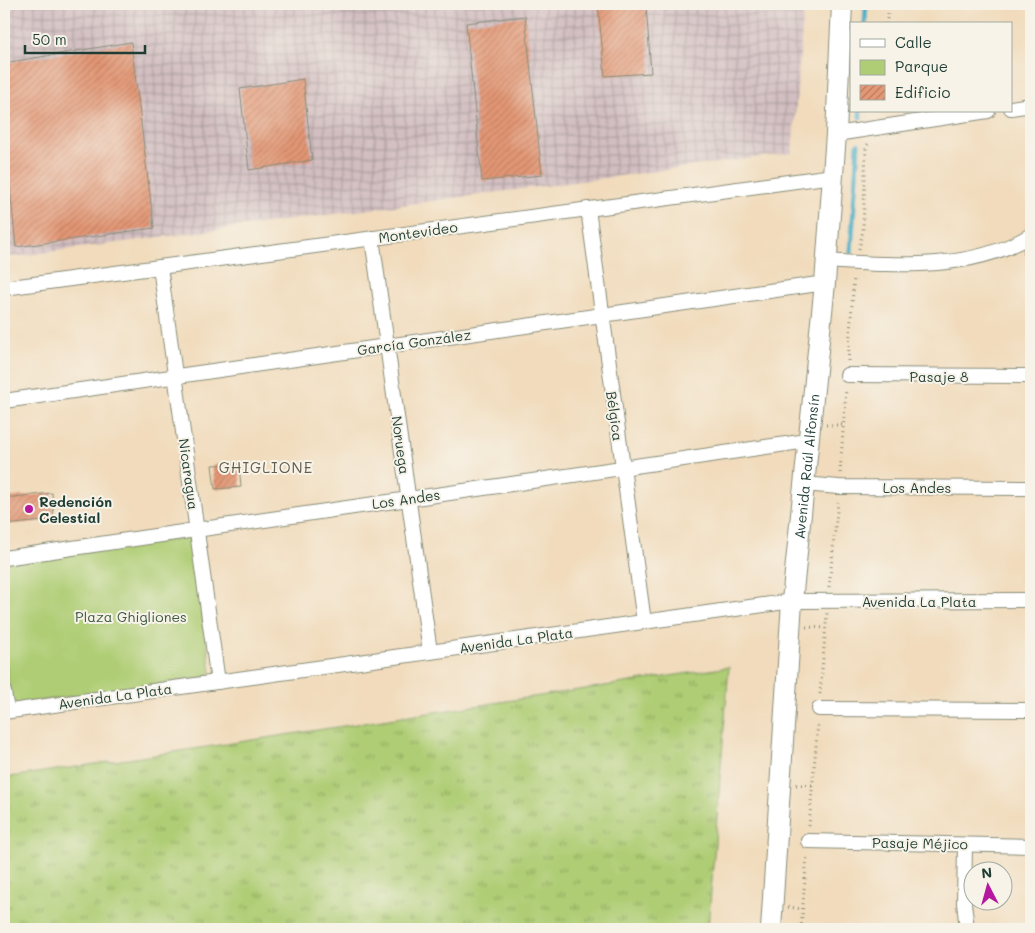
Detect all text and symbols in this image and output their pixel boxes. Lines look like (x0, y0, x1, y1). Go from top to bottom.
scale bar (25, 22, 145, 54)
legend (850, 22, 1012, 112)
text: 50 m (32, 29, 67, 49)
text: Calle (895, 32, 932, 52)
text: Parque (895, 56, 948, 76)
text: Edificio (895, 82, 951, 102)
street label: Montevideo (377, 217, 459, 247)
street label: García González (356, 325, 472, 359)
street label: Pasaje 8 (909, 367, 969, 386)
street label: Bélgica (602, 390, 628, 442)
street label: Avenida Raúl Alfonsín (789, 393, 823, 540)
street label: Noruega (387, 415, 415, 475)
street label: Nicaragua (175, 437, 203, 511)
district label: GHIGLIONE (219, 457, 313, 477)
street label: Los Andes (883, 478, 951, 497)
street label: Los Andes (371, 485, 441, 513)
place label: Redención Celestial (39, 492, 112, 527)
marker: Redención Celestial (23, 503, 35, 515)
street label: Avenida La Plata (862, 592, 976, 611)
park label: Plaza Ghigliones (75, 607, 187, 626)
street label: Avenida La Plata (458, 623, 574, 657)
street label: Avenida La Plata (57, 679, 173, 713)
street label: Pasaje Méjico (872, 833, 968, 853)
north arrow (962, 860, 1012, 910)
text: N (980, 863, 993, 883)

